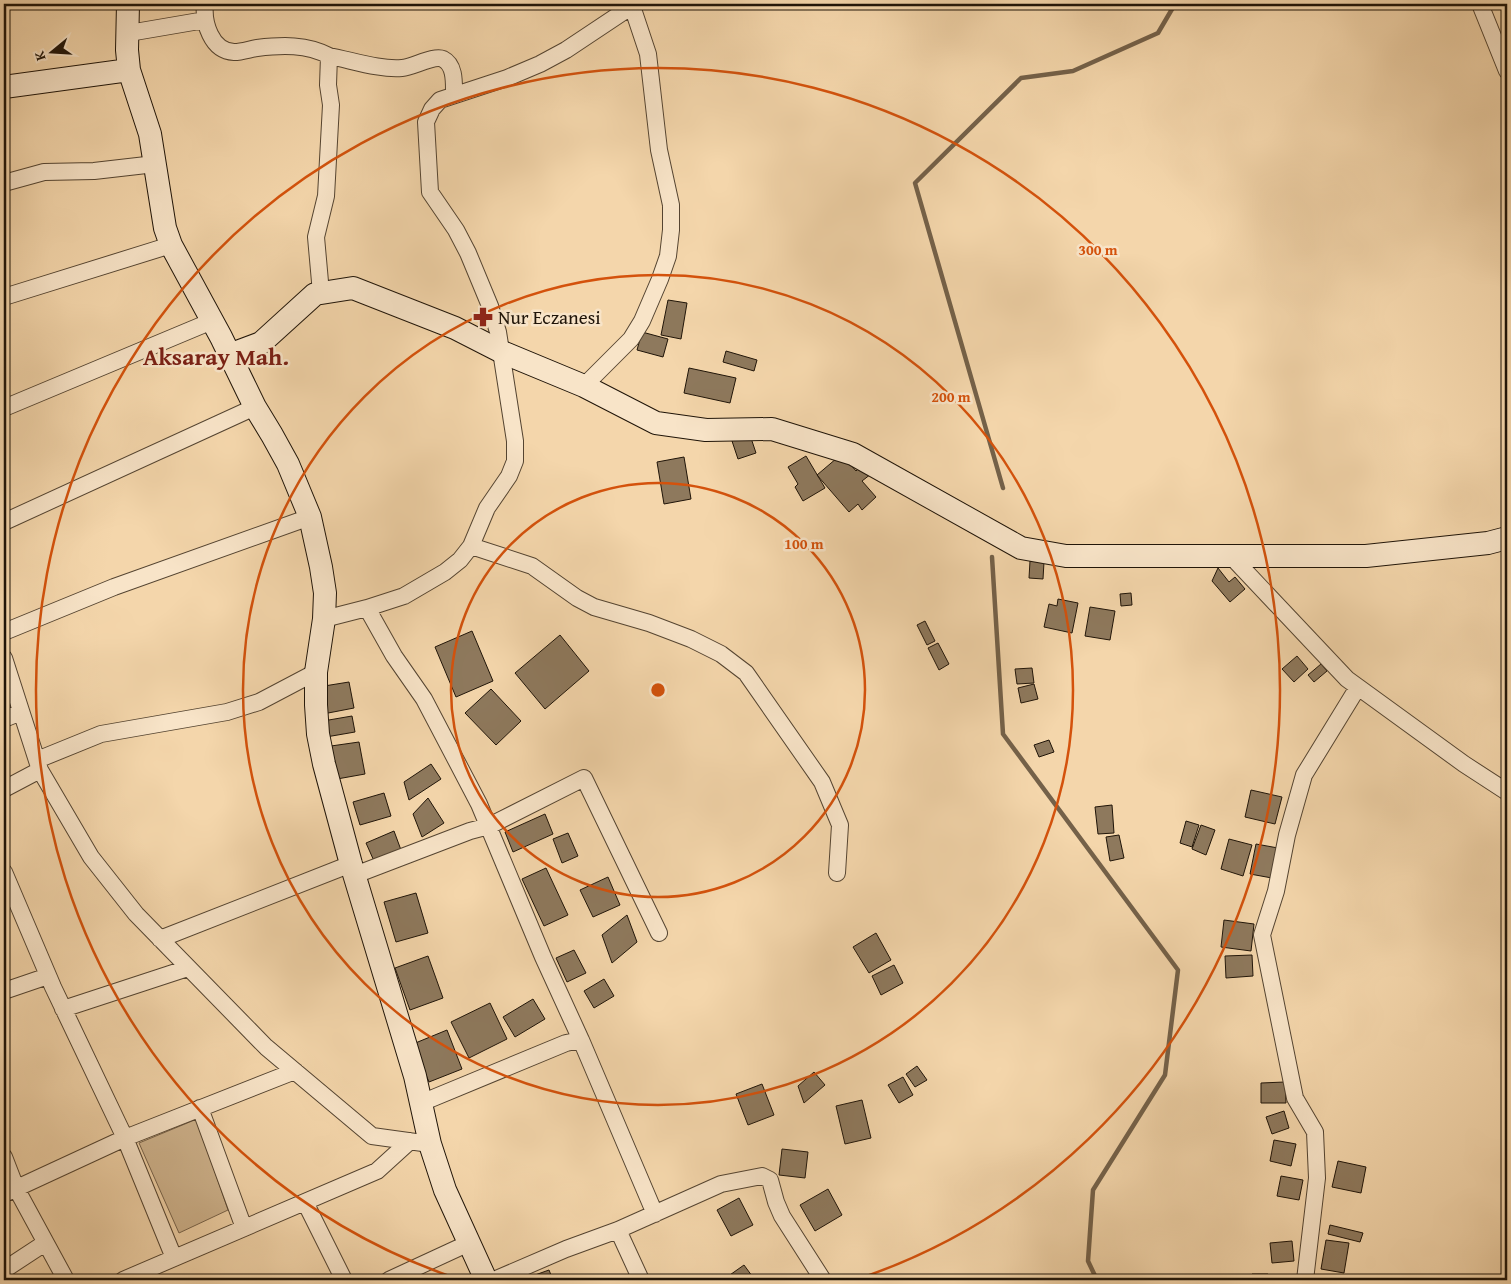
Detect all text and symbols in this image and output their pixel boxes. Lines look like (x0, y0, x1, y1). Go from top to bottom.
north arrow (28, 28, 78, 78)
text: K (29, 49, 51, 63)
text: 300 m (1078, 239, 1118, 260)
place label: Nur Eczanesi (498, 303, 601, 331)
pharmacy icon: Nur Eczanesi (472, 306, 494, 328)
district label: Aksaray Mah. (143, 339, 289, 374)
text: 200 m (931, 386, 971, 407)
text: 100 m (784, 533, 824, 554)
centre of rings (649, 681, 667, 699)

